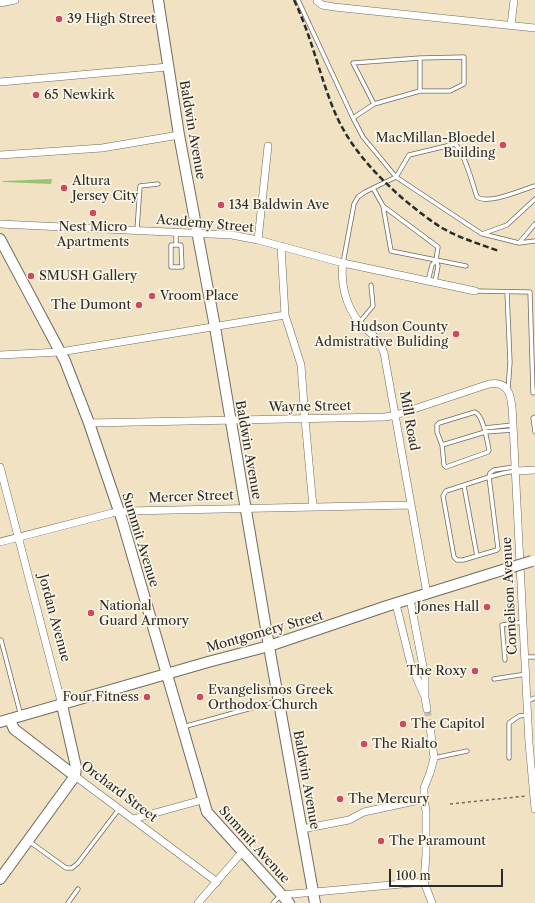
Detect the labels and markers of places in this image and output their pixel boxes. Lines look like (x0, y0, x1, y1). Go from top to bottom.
place label: 39 High Street (67, 11, 156, 27)
marker: 39 High Street (54, 14, 64, 24)
place label: 65 Newkirk (44, 87, 115, 103)
marker: 65 Newkirk (31, 90, 41, 100)
place label: MacMillan-Bloedel Building (375, 130, 495, 161)
marker: MacMillan-Bloedel Building (498, 140, 508, 150)
place label: Altura Jersey City (72, 173, 138, 204)
marker: Altura Jersey City (59, 183, 69, 193)
place label: 134 Baldwin Ave (229, 197, 329, 213)
marker: 134 Baldwin Ave (216, 200, 226, 210)
marker: Nest Micro Apartments (88, 208, 98, 218)
place label: Nest Micro Apartments (57, 219, 129, 250)
place label: SMUSH Gallery (39, 268, 137, 284)
marker: SMUSH Gallery (26, 271, 36, 281)
place label: Vroom Place (160, 288, 239, 304)
marker: Vroom Place (147, 291, 157, 301)
place label: The Dumont (51, 297, 131, 313)
marker: The Dumont (134, 300, 144, 310)
place label: Hudson County Admistrative Buliding (315, 319, 448, 350)
marker: Hudson County Admistrative Buliding (451, 329, 461, 339)
place label: National Guard Armory (99, 598, 189, 629)
place label: Jones Hall (416, 599, 479, 615)
marker: Jones Hall (482, 602, 492, 612)
marker: National Guard Armory (86, 608, 96, 618)
place label: The Roxy (407, 663, 467, 679)
marker: The Roxy (470, 666, 480, 676)
place label: Evangelismos Greek Orthodox Church (208, 682, 333, 713)
place label: Four Fitness (62, 689, 139, 705)
marker: Four Fitness (142, 692, 152, 702)
marker: Evangelismos Greek Orthodox Church (195, 692, 205, 702)
place label: The Capitol (411, 716, 485, 732)
marker: The Capitol (398, 719, 408, 729)
place label: The Rialto (372, 736, 437, 752)
marker: The Rialto (359, 739, 369, 749)
place label: The Mercury (348, 791, 430, 807)
marker: The Mercury (335, 794, 345, 804)
place label: The Paramount (389, 833, 486, 849)
marker: The Paramount (376, 836, 386, 846)

